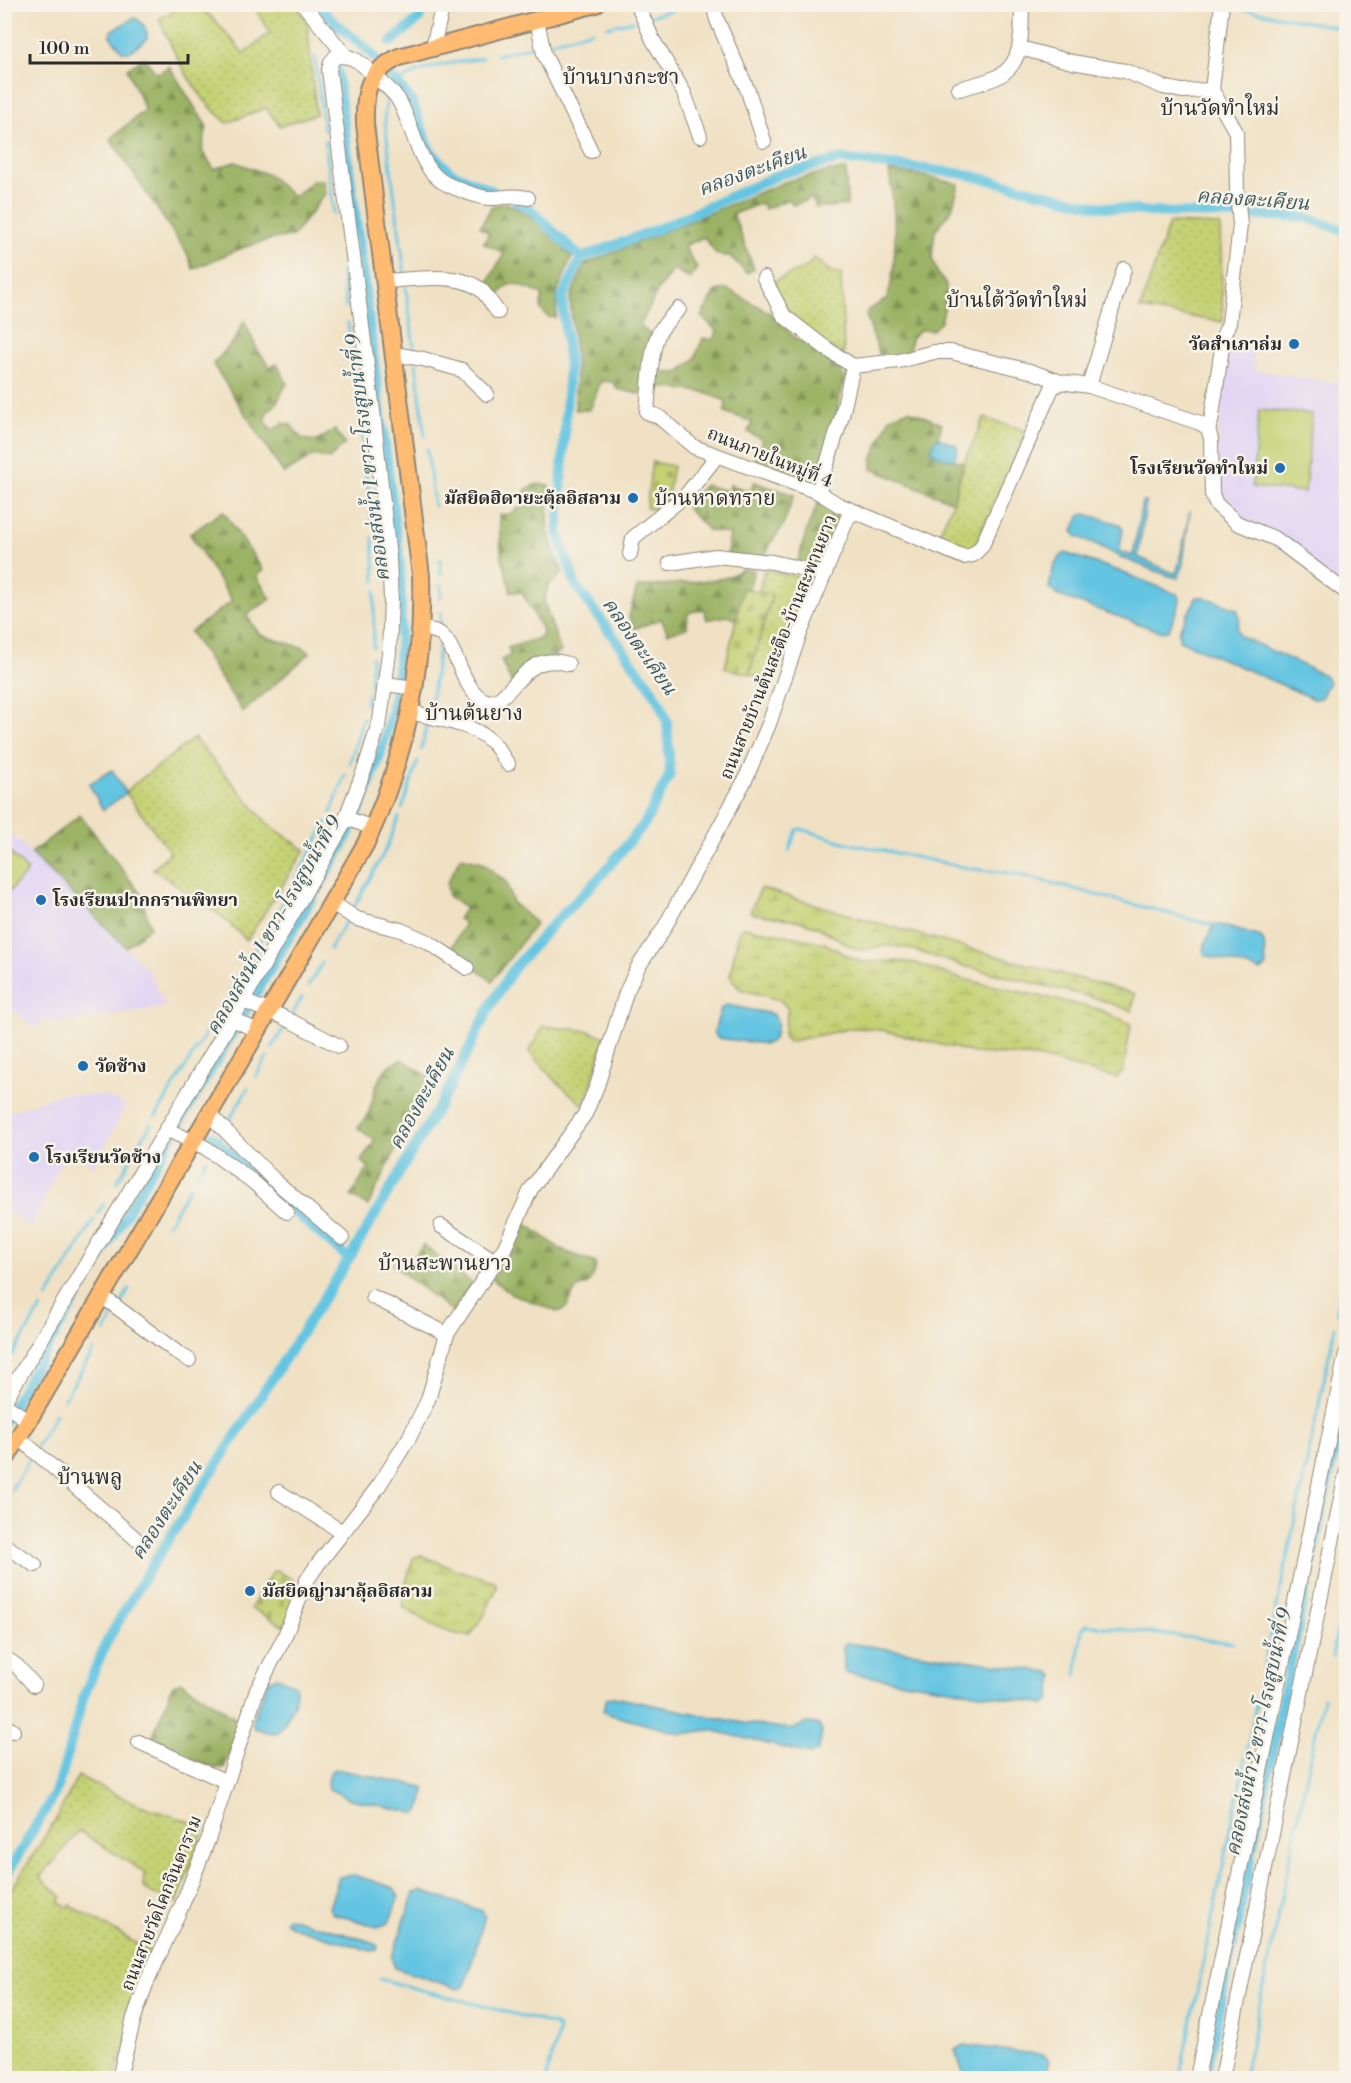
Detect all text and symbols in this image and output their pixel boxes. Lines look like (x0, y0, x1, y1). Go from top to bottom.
scale bar (30, 27, 188, 65)
text: 100 m (39, 37, 90, 60)
district label: บ้านบางกะชา (563, 65, 679, 91)
district label: บ้านวัดทำใหม่ (1160, 93, 1280, 122)
water label: คลองตะเคียน (695, 140, 811, 203)
water label: คลองตะเคียน (1196, 184, 1311, 217)
district label: บ้านใต้วัดทำใหม่ (947, 285, 1087, 314)
water label: คลองส่งน้ำ 1 ขวา-โรงสูบน้ำที่ 9 (337, 332, 396, 583)
place label: วัดสำเภาล่ม (1189, 333, 1282, 356)
marker: วัดสำเภาล่ม (1287, 337, 1301, 351)
street label: ถนนภายในหมู่ที่ 4 (704, 419, 837, 493)
place label: โรงเรียนวัดทำใหม่ (1129, 456, 1268, 480)
marker: โรงเรียนวัดทำใหม่ (1273, 461, 1287, 475)
district label: บ้านหาดทราย (654, 486, 776, 512)
place label: มัสยิดฮิดายะตุ้ลอิสลาม (444, 487, 621, 510)
marker: มัสยิดฮิดายะตุ้ลอิสลาม (626, 491, 640, 505)
street label: ถนนสายบ้านต้นสะตือ-บ้านสะพานยาว (715, 511, 842, 783)
water label: คลองตะเคียน (596, 593, 682, 701)
district label: บ้านต้นยาง (425, 701, 523, 727)
water label: คลองส่งน้ำ 1 ขวา-โรงสูบน้ำที่ 9 (198, 809, 348, 1040)
place label: โรงเรียนปากกรานพิทยา (52, 888, 238, 912)
marker: โรงเรียนปากกรานพิทยา (34, 893, 48, 907)
water label: คลองตะเคียน (384, 1042, 461, 1154)
place label: วัดช้าง (95, 1055, 147, 1078)
marker: วัดช้าง (76, 1059, 90, 1073)
place label: โรงเรียนวัดช้าง (45, 1145, 161, 1169)
marker: โรงเรียนวัดช้าง (27, 1150, 41, 1164)
district label: บ้านสะพานยาว (378, 1251, 512, 1277)
water label: คลองตะเคียน (126, 1456, 209, 1565)
district label: บ้านพลู (57, 1465, 123, 1491)
place label: มัสยิดญ่ามาลุ้ลอิสลาม (262, 1580, 432, 1603)
marker: มัสยิดญ่ามาลุ้ลอิสลาม (243, 1584, 257, 1598)
water label: คลองส่งน้ำ 2 ขวา-โรงสูบน้ำที่ 9 (1217, 1604, 1298, 1859)
street label: ถนนสายวัดโคกจินดาราม (114, 1811, 207, 1994)

